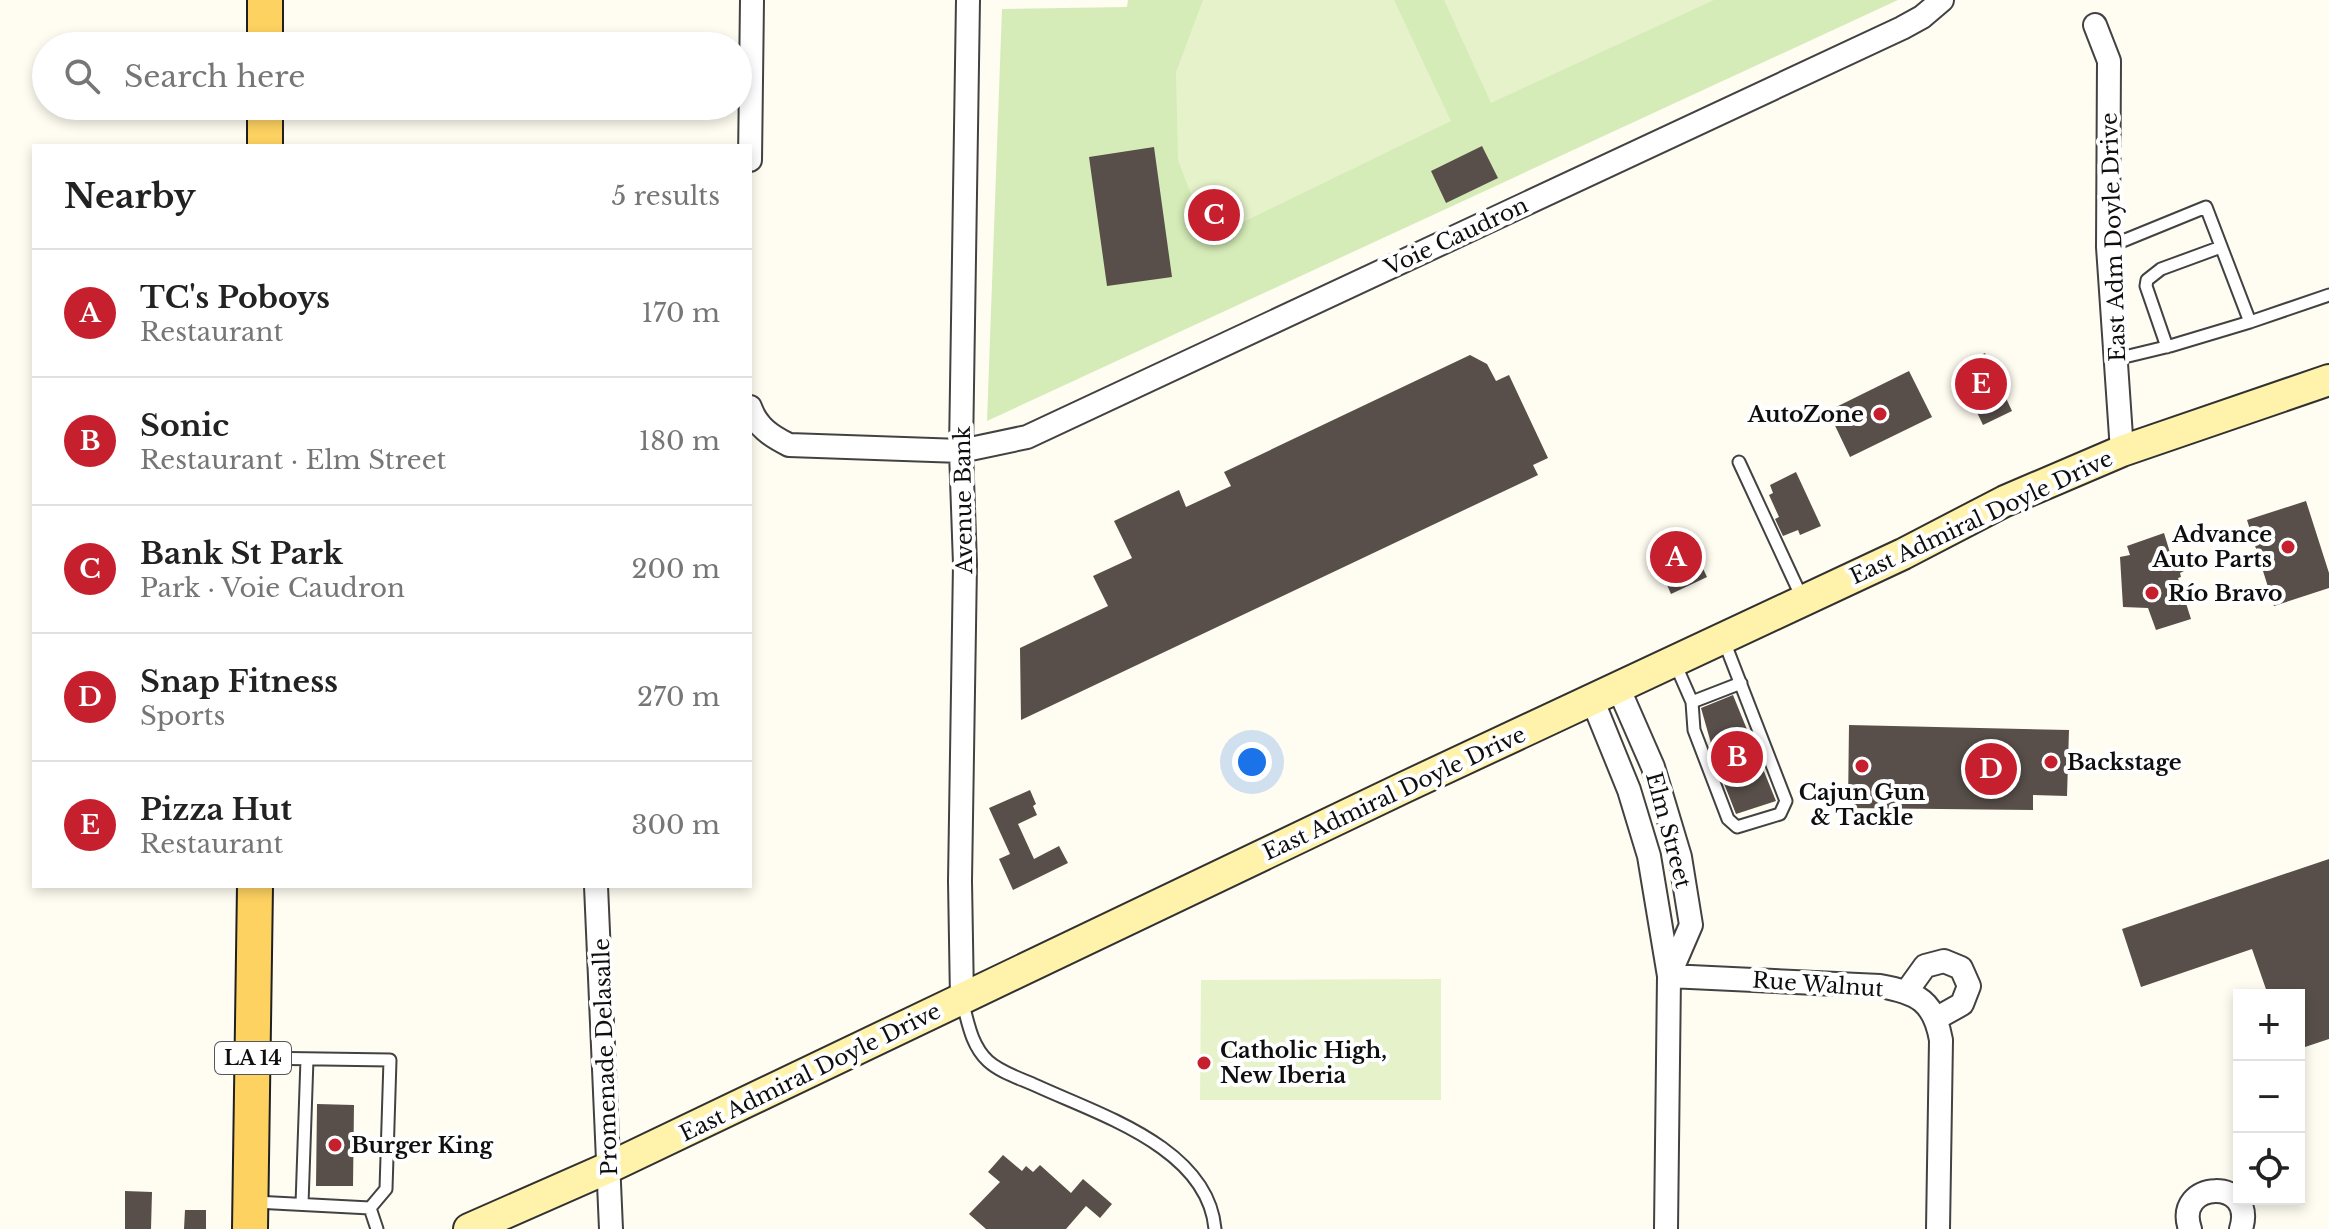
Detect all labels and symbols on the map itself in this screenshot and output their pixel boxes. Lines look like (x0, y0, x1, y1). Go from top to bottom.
street label: East Adm Doyle Drive (2096, 112, 2131, 362)
pin: C (1188, 185, 1240, 245)
street label: Voie Caudron (1379, 191, 1532, 282)
pin: E (1955, 354, 2007, 414)
place label: AutoZone (1747, 401, 1864, 428)
marker: AutoZone (1871, 405, 1889, 423)
street label: Avenue Bank (949, 425, 978, 575)
street label: East Admiral Doyle Drive (1846, 445, 2117, 590)
place label: Advance Auto Parts (2152, 521, 2272, 573)
pin: A (1650, 527, 1702, 587)
marker: Advance Auto Parts (2279, 538, 2297, 556)
place label: Río Bravo (2168, 580, 2283, 607)
marker: Río Bravo (2143, 584, 2161, 602)
street label: East Admiral Doyle Drive (1259, 721, 1530, 866)
pin: B (1711, 727, 1763, 787)
pin: D (1965, 739, 2017, 799)
your location (1232, 742, 1272, 782)
place label: Backstage (2067, 749, 2182, 776)
marker: Backstage (2042, 753, 2060, 771)
marker: Cajun Gun & Tackle (1853, 757, 1871, 775)
street label: Elm Street (1640, 769, 1697, 892)
place label: Cajun Gun & Tackle (1799, 779, 1925, 831)
street label: Promenade Delasalle (588, 938, 623, 1176)
street label: Rue Walnut (1751, 966, 1885, 1003)
street label: East Admiral Doyle Drive (675, 997, 945, 1147)
place label: Catholic High, New Iberia (1220, 1037, 1387, 1089)
road number: LA 14 (215, 1042, 291, 1074)
marker: Catholic High, New Iberia (1195, 1054, 1213, 1072)
place label: Burger King (351, 1132, 494, 1159)
marker: Burger King (326, 1136, 344, 1154)

